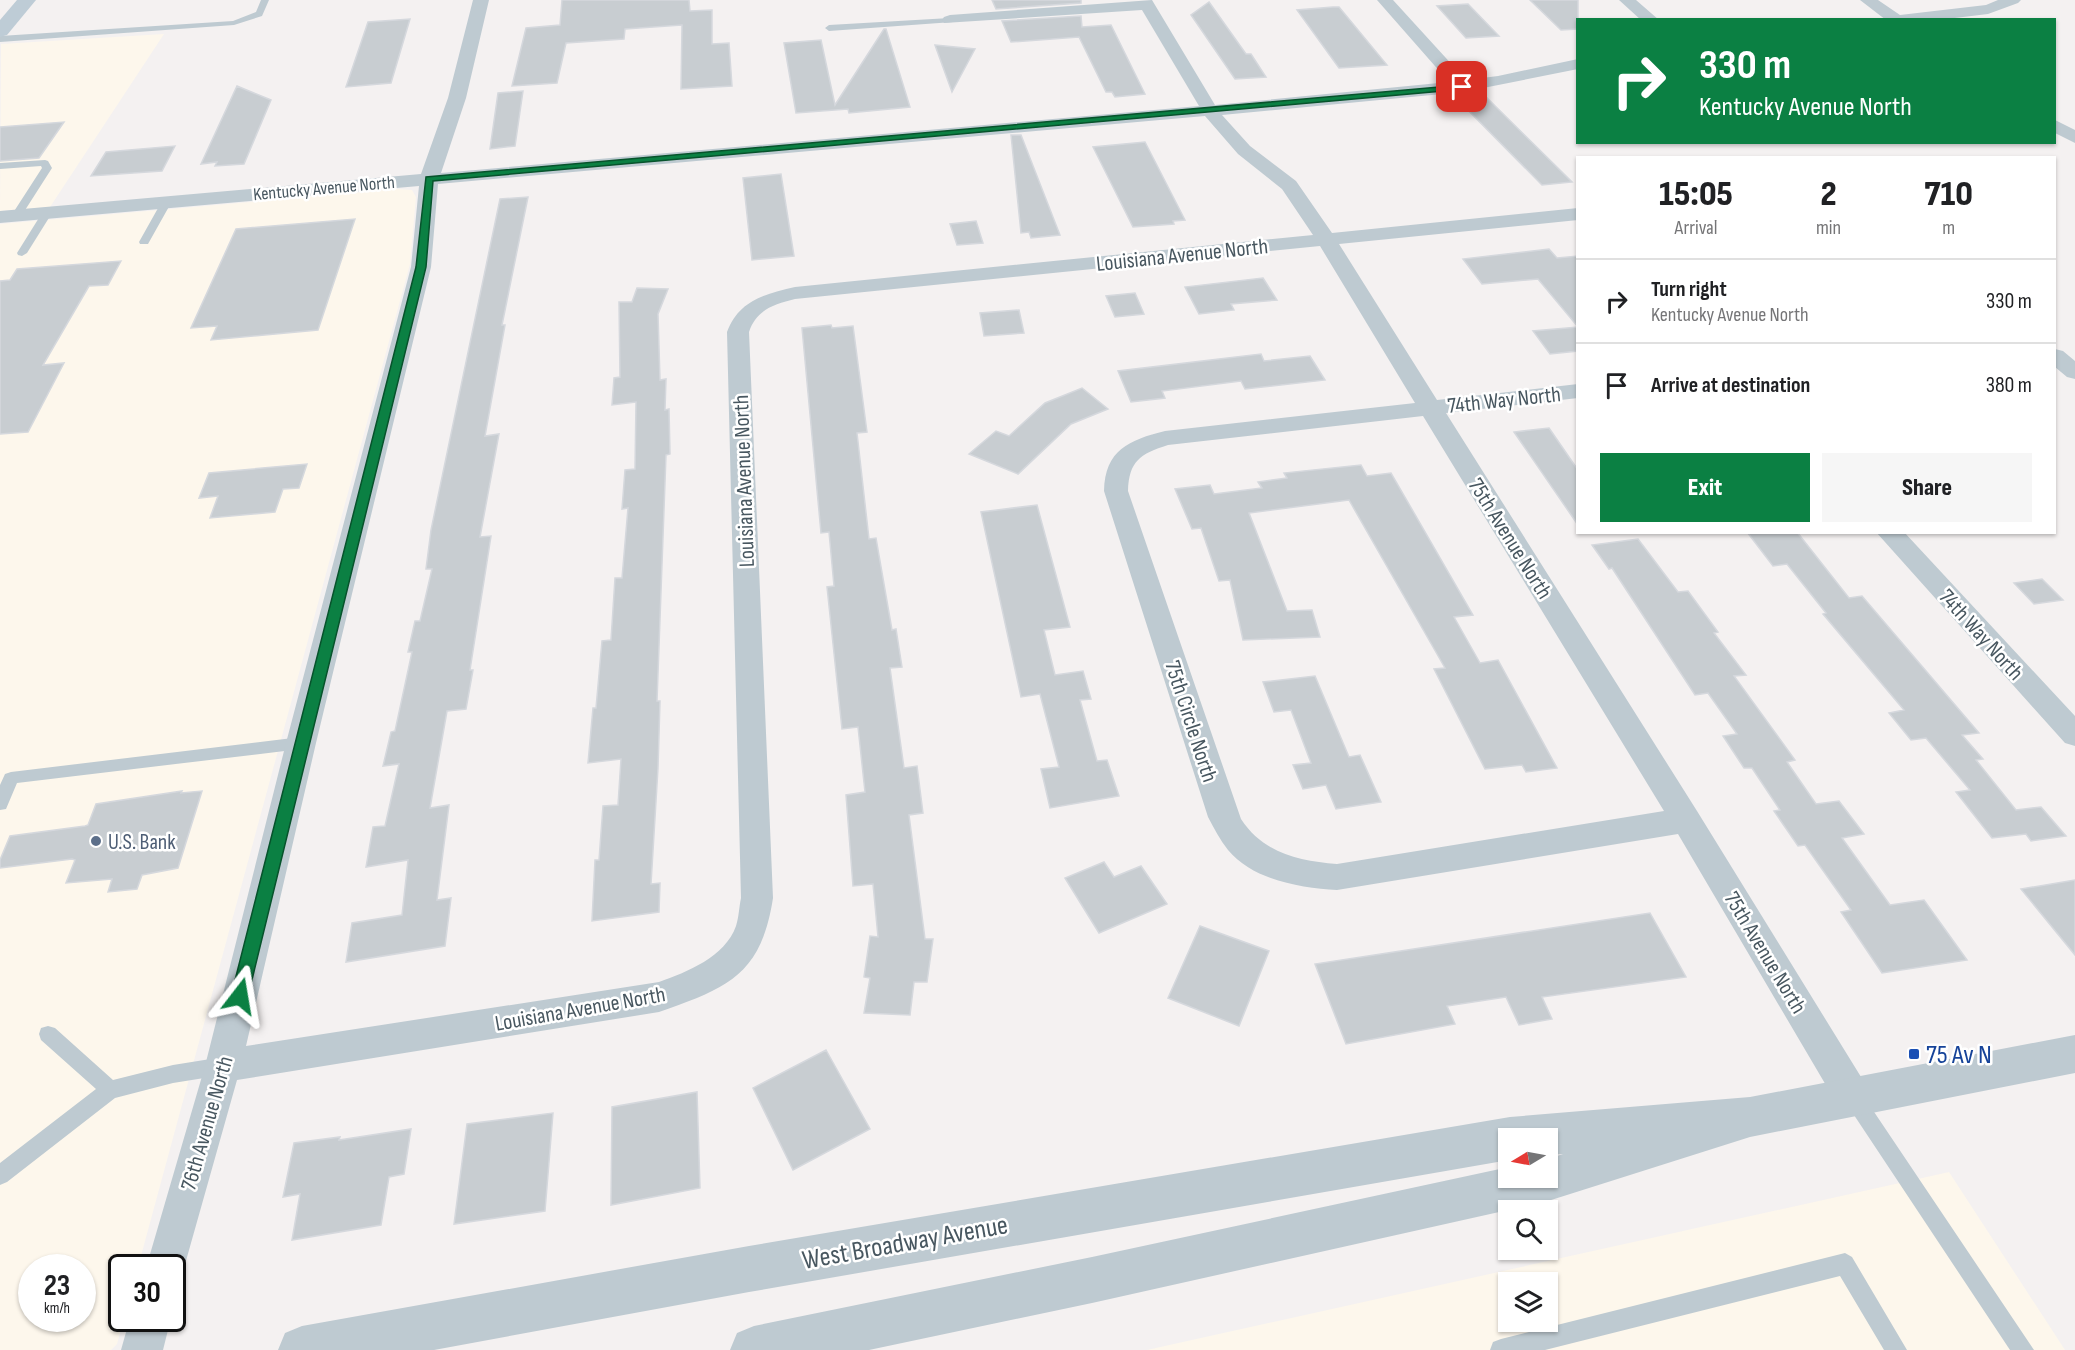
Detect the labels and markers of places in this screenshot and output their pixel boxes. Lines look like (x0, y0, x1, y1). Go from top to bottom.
pin (1436, 61, 1487, 112)
place label: U.S. Bank (108, 829, 176, 856)
marker: U.S. Bank (89, 834, 103, 848)
place label: 75 Av N (1926, 1039, 1992, 1071)
marker: 75 Av N (1907, 1047, 1921, 1061)

